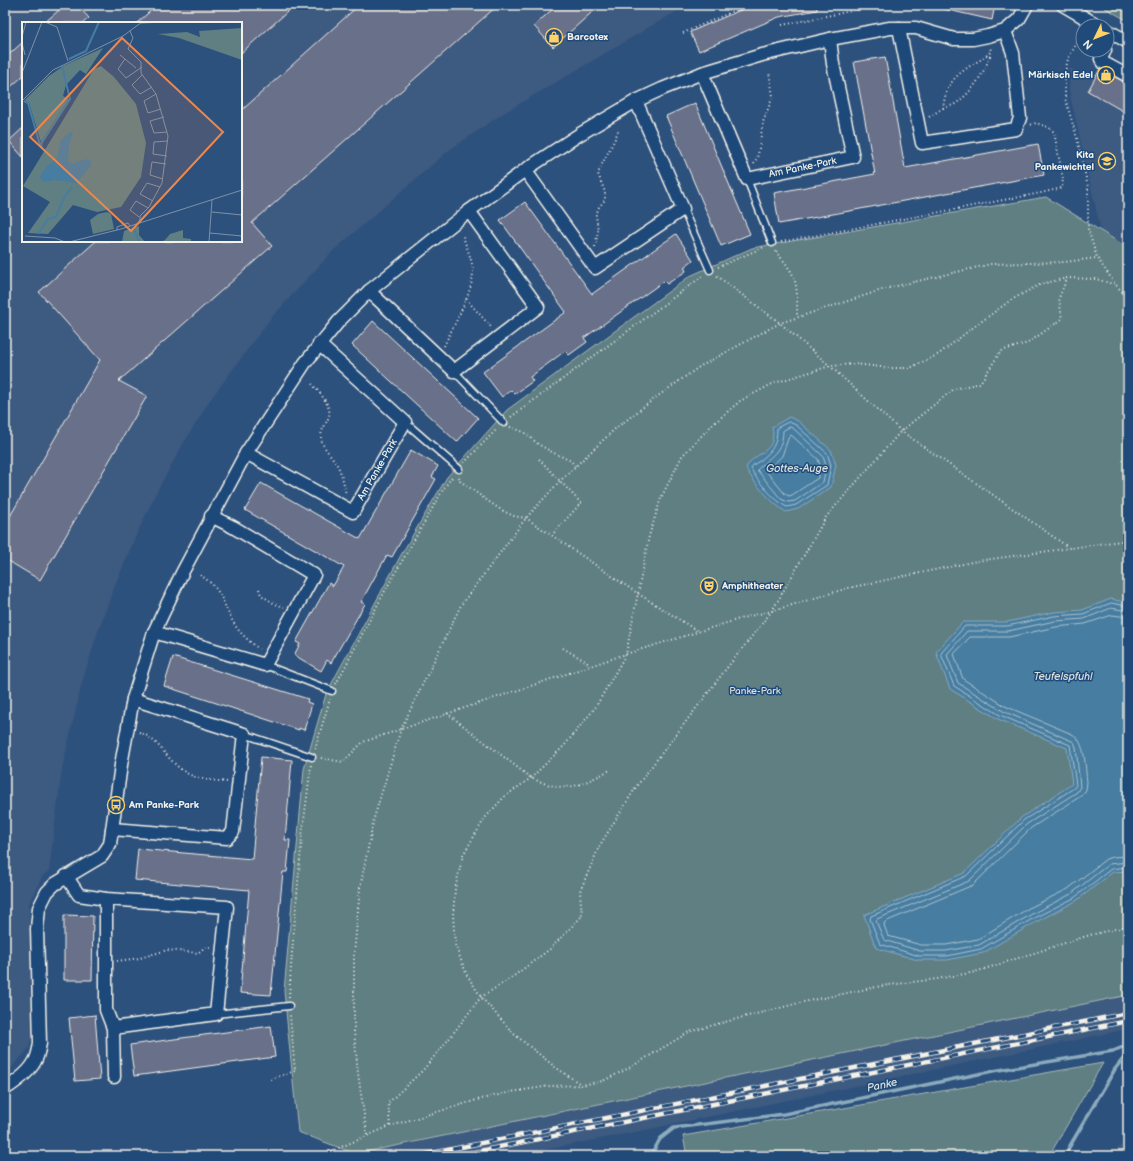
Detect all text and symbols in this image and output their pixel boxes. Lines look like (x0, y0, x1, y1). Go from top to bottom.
north arrow (1075, 18, 1115, 58)
inset map (22, 22, 242, 242)
shop icon: Barcotex (544, 27, 564, 47)
place label: Barcotex (567, 31, 609, 43)
text: N (1080, 37, 1096, 52)
shop icon: Märkisch Edel (1096, 65, 1116, 85)
place label: Märkisch Edel (1028, 69, 1093, 81)
place label: Kita Pankewichtel (1035, 149, 1094, 173)
school or university icon: Kita Pankewichtel (1097, 151, 1117, 171)
street label: Am Panke-Park (768, 155, 838, 180)
street label: Am Panke-Park (355, 437, 400, 503)
water label: Gottes-Auge (766, 462, 829, 475)
theatre icon: Amphitheater (699, 576, 719, 596)
place label: Amphitheater (721, 580, 784, 592)
water label: Teufelspfuhl (1033, 670, 1093, 683)
park label: Panke-Park (729, 685, 781, 697)
bus stop icon: Am Panke-Park (106, 795, 126, 815)
place label: Am Panke-Park (128, 799, 200, 811)
water label: Panke (866, 1075, 899, 1095)

